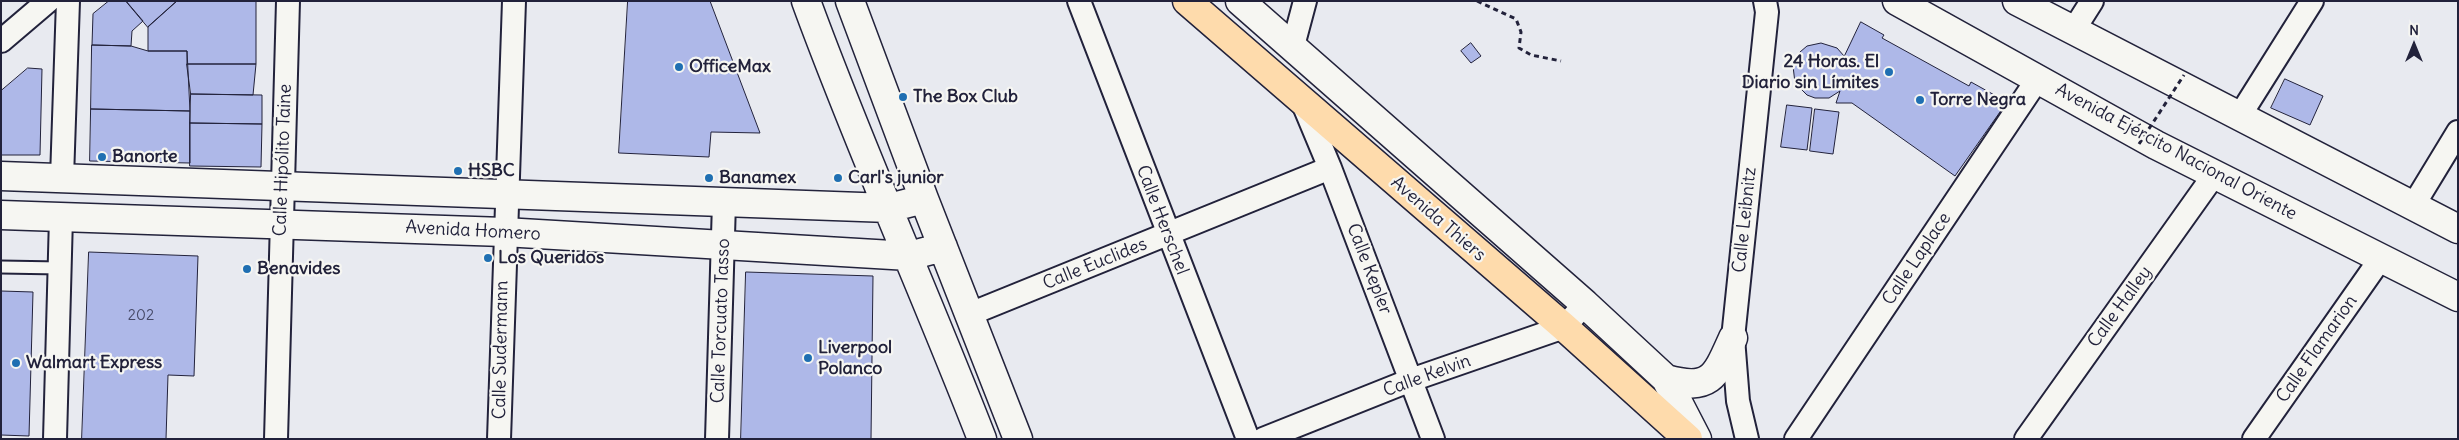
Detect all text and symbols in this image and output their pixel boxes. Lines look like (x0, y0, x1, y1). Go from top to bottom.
north arrow (2389, 20, 2439, 70)
text: N (2409, 21, 2419, 39)
place label: 24 Horas. El Diario sin Límites (1742, 51, 1879, 94)
place label: OfficeMax (689, 56, 771, 78)
marker: OfficeMax (673, 61, 685, 73)
marker: 24 Horas. El Diario sin Límites (1883, 66, 1895, 78)
street label: Avenida Ejército Nacional Oriente (2052, 79, 2300, 225)
street label: Calle Hipólito Taine (270, 83, 296, 237)
place label: The Box Club (913, 86, 1018, 108)
place label: Torre Negra (1930, 89, 2026, 111)
marker: The Box Club (897, 91, 909, 103)
marker: Torre Negra (1914, 94, 1926, 106)
place label: Banorte (112, 146, 178, 168)
marker: Banorte (96, 151, 108, 163)
place label: HSBC (468, 160, 515, 182)
street label: Calle Herschel (1131, 162, 1193, 278)
marker: HSBC (452, 165, 464, 177)
street label: Calle Leibnitz (1729, 166, 1761, 274)
place label: Banamex (719, 167, 796, 189)
place label: Carl's junior (848, 167, 944, 189)
marker: Banamex (703, 172, 715, 184)
marker: Carl's junior (832, 172, 844, 184)
street label: Avenida Thiers (1386, 172, 1490, 266)
street label: Calle Laplace (1878, 209, 1956, 309)
street label: Avenida Homero (405, 217, 541, 245)
street label: Calle Kepler (1342, 220, 1396, 318)
street label: Calle Euclides (1040, 233, 1150, 295)
street label: Calle Torcuato Tasso (707, 238, 735, 404)
place label: Los Queridos (498, 247, 604, 269)
marker: Los Queridos (482, 252, 494, 264)
place label: Benavides (257, 258, 340, 280)
street label: Calle Halley (2083, 262, 2157, 352)
marker: Benavides (241, 263, 253, 275)
street label: Calle Sudermann (489, 280, 513, 420)
street label: Calle Flamarion (2272, 291, 2362, 407)
house number: 202 (128, 307, 154, 325)
place label: Liverpool Polanco (818, 337, 892, 379)
street label: Calle Kelvin (1380, 350, 1474, 402)
place label: Walmart Express (26, 352, 162, 374)
marker: Liverpool Polanco (802, 352, 814, 364)
marker: Walmart Express (10, 357, 22, 369)

